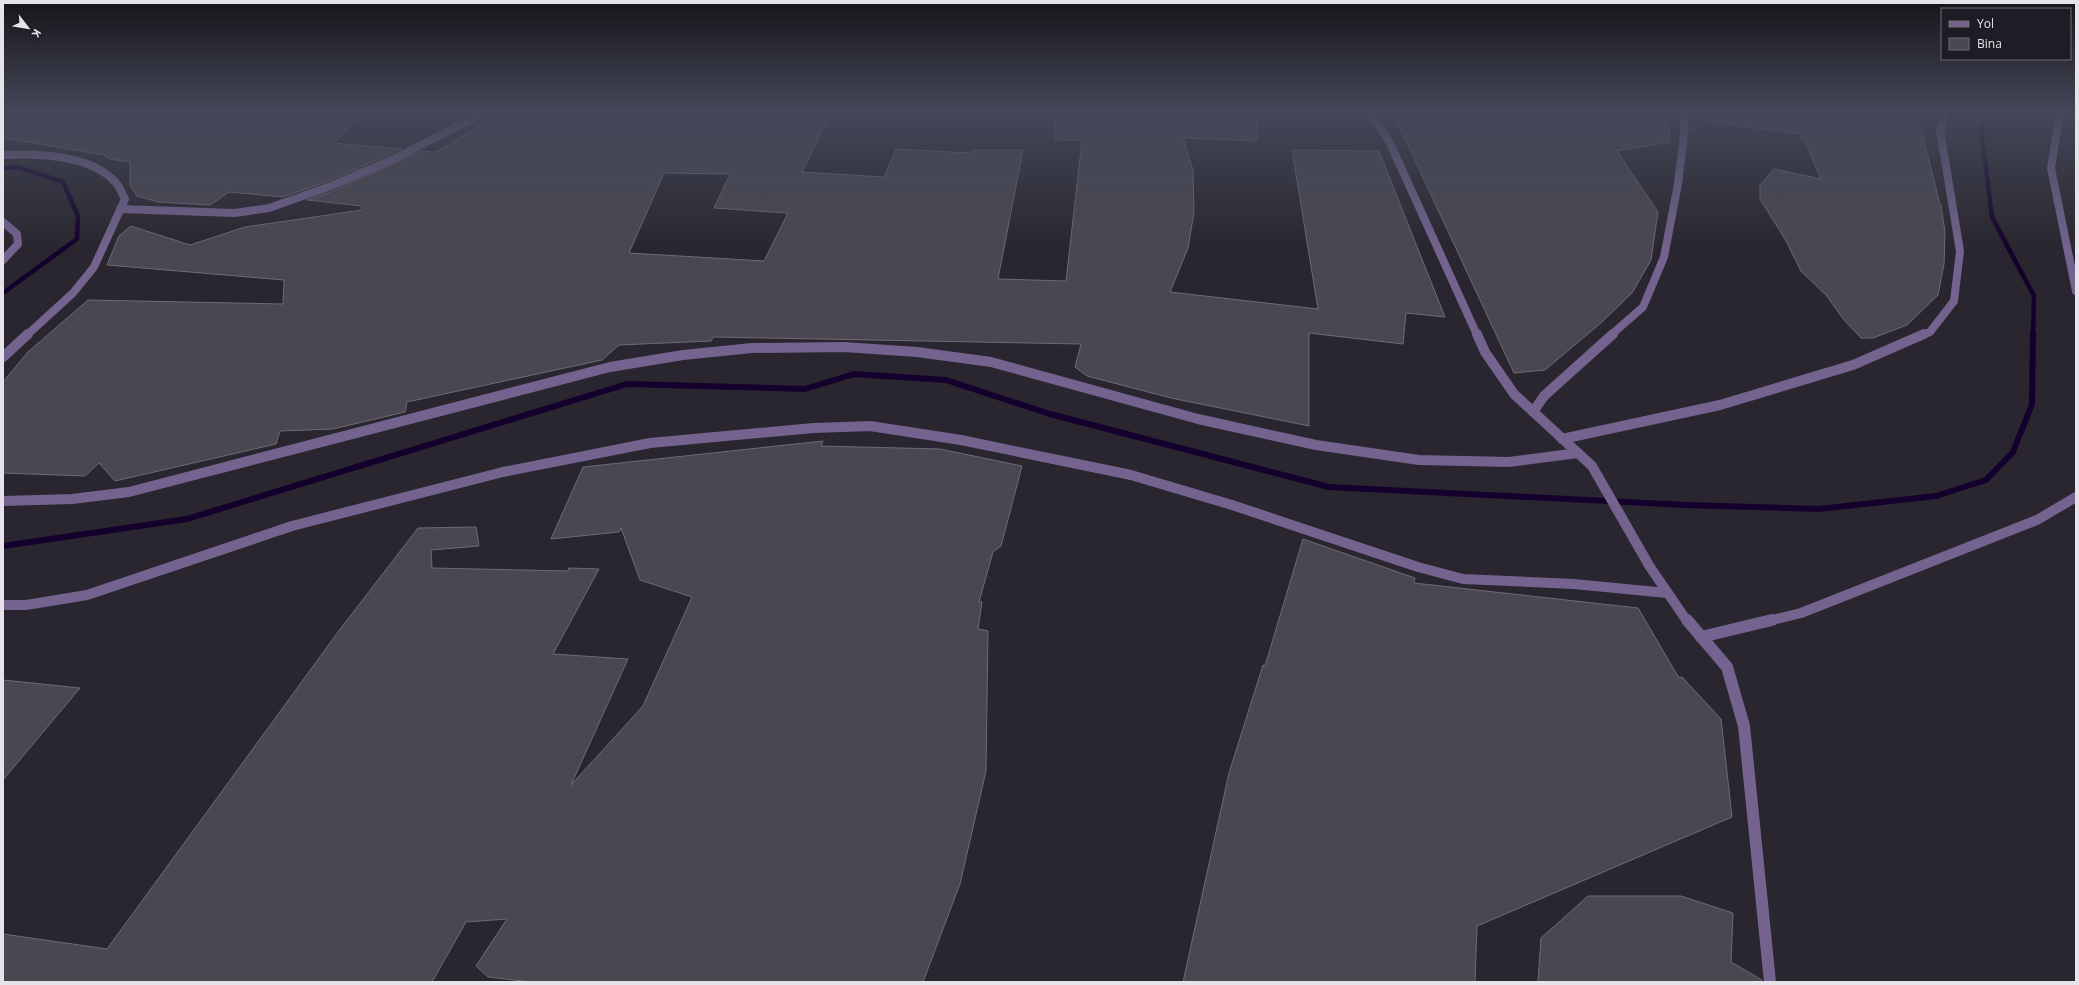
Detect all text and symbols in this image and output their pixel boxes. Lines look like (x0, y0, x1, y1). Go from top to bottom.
north arrow (8, 8, 48, 48)
legend (1941, 8, 2071, 60)
text: Yol (1977, 15, 1994, 32)
text: K (28, 26, 45, 41)
text: Bina (1977, 35, 2002, 52)

